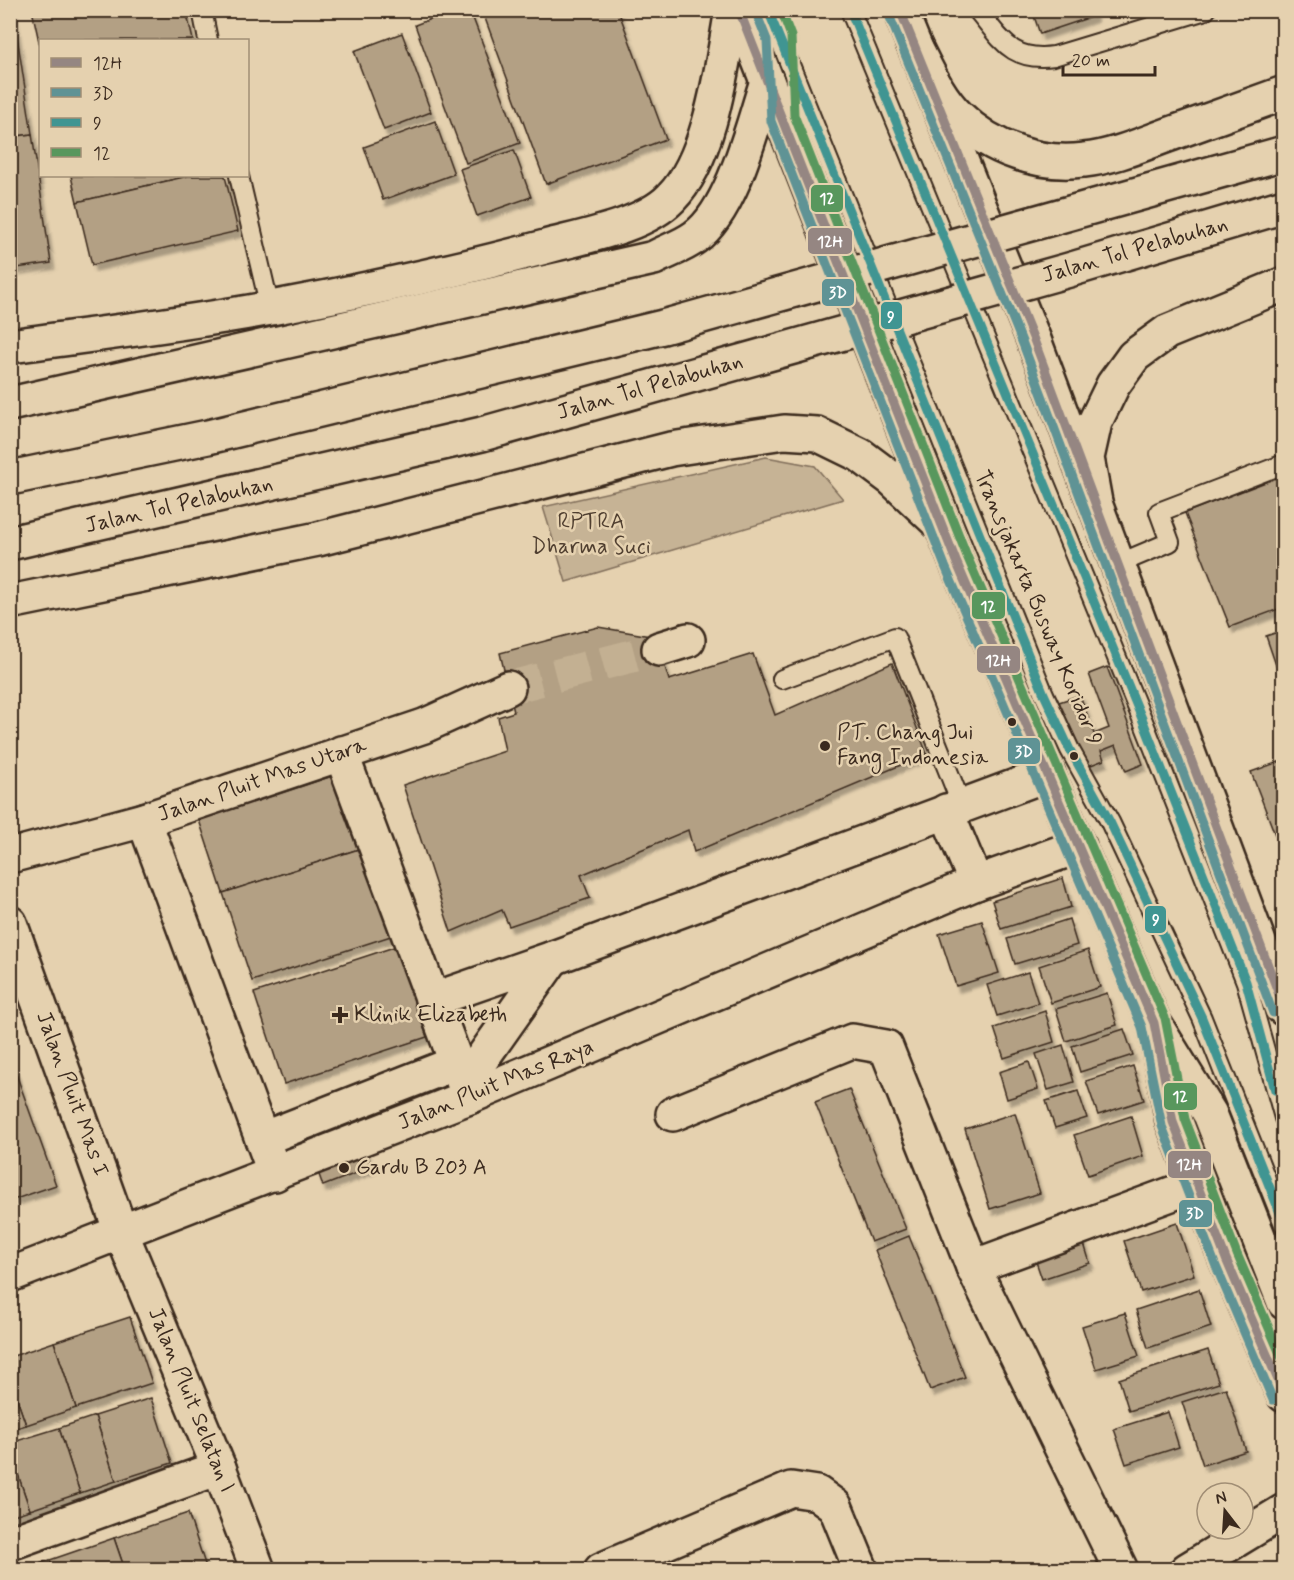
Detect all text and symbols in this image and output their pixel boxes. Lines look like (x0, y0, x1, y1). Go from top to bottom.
legend (39, 39, 249, 177)
scale bar (1063, 39, 1154, 77)
text: 20 m (1072, 49, 1110, 73)
text: 12H (93, 52, 122, 76)
text: 3D (93, 82, 114, 106)
text: 9 (93, 112, 102, 136)
text: 12 (93, 142, 111, 166)
line badge: 12 (810, 184, 844, 213)
text: 12 (819, 189, 835, 210)
street label: Jalan Tol Pelabuhan (1039, 210, 1231, 290)
line badge: 12H (807, 227, 853, 255)
text: 12H (817, 232, 844, 253)
line badge: 3D (821, 278, 855, 307)
text: 3D (829, 283, 847, 304)
line badge: 9 (880, 301, 903, 330)
text: 9 (887, 307, 895, 328)
street label: Jalan Tol Pelabuhan (554, 347, 746, 427)
street label: Transjakarta Busway Koridor 9 (966, 466, 1109, 750)
street label: Jalan Tol Pelabuhan (82, 470, 276, 540)
park label: RPTRA Dharma Suci (531, 508, 651, 561)
line badge: 12 (971, 591, 1006, 620)
text: 12 (980, 597, 996, 618)
line badge: 12H (976, 645, 1021, 674)
text: 12H (985, 651, 1012, 672)
unlabelled marker (1006, 716, 1018, 728)
place label: PT. Chang Jui Fang Indonesia (837, 719, 989, 775)
street label: Jalan Pluit Mas Utara (154, 731, 371, 829)
line badge: 3D (1007, 737, 1041, 765)
marker: PT. Chang Jui Fang Indonesia (818, 739, 832, 753)
text: 3D (1015, 742, 1033, 763)
unlabelled marker (1068, 750, 1080, 762)
line badge: 9 (1144, 905, 1167, 934)
text: 9 (1152, 910, 1160, 931)
place label: Klinik Elizabeth (354, 1001, 507, 1029)
marker: Klinik Elizabeth (331, 1006, 349, 1024)
street label: Jalan Pluit Mas I (29, 1008, 115, 1180)
street label: Jalan Pluit Mas Raya (394, 1033, 598, 1137)
line badge: 12 (1163, 1082, 1198, 1111)
text: 12 (1172, 1087, 1188, 1108)
line badge: 12H (1167, 1150, 1212, 1179)
place label: Gardu B 203 A (356, 1154, 487, 1182)
text: 12H (1176, 1155, 1203, 1176)
marker: Gardu B 203 A (337, 1161, 351, 1175)
line badge: 3D (1178, 1199, 1213, 1228)
text: 3D (1186, 1204, 1204, 1225)
street label: Jalan Pluit Selatan I (141, 1304, 241, 1496)
north arrow (1195, 1481, 1255, 1541)
text: N (1213, 1486, 1229, 1510)

